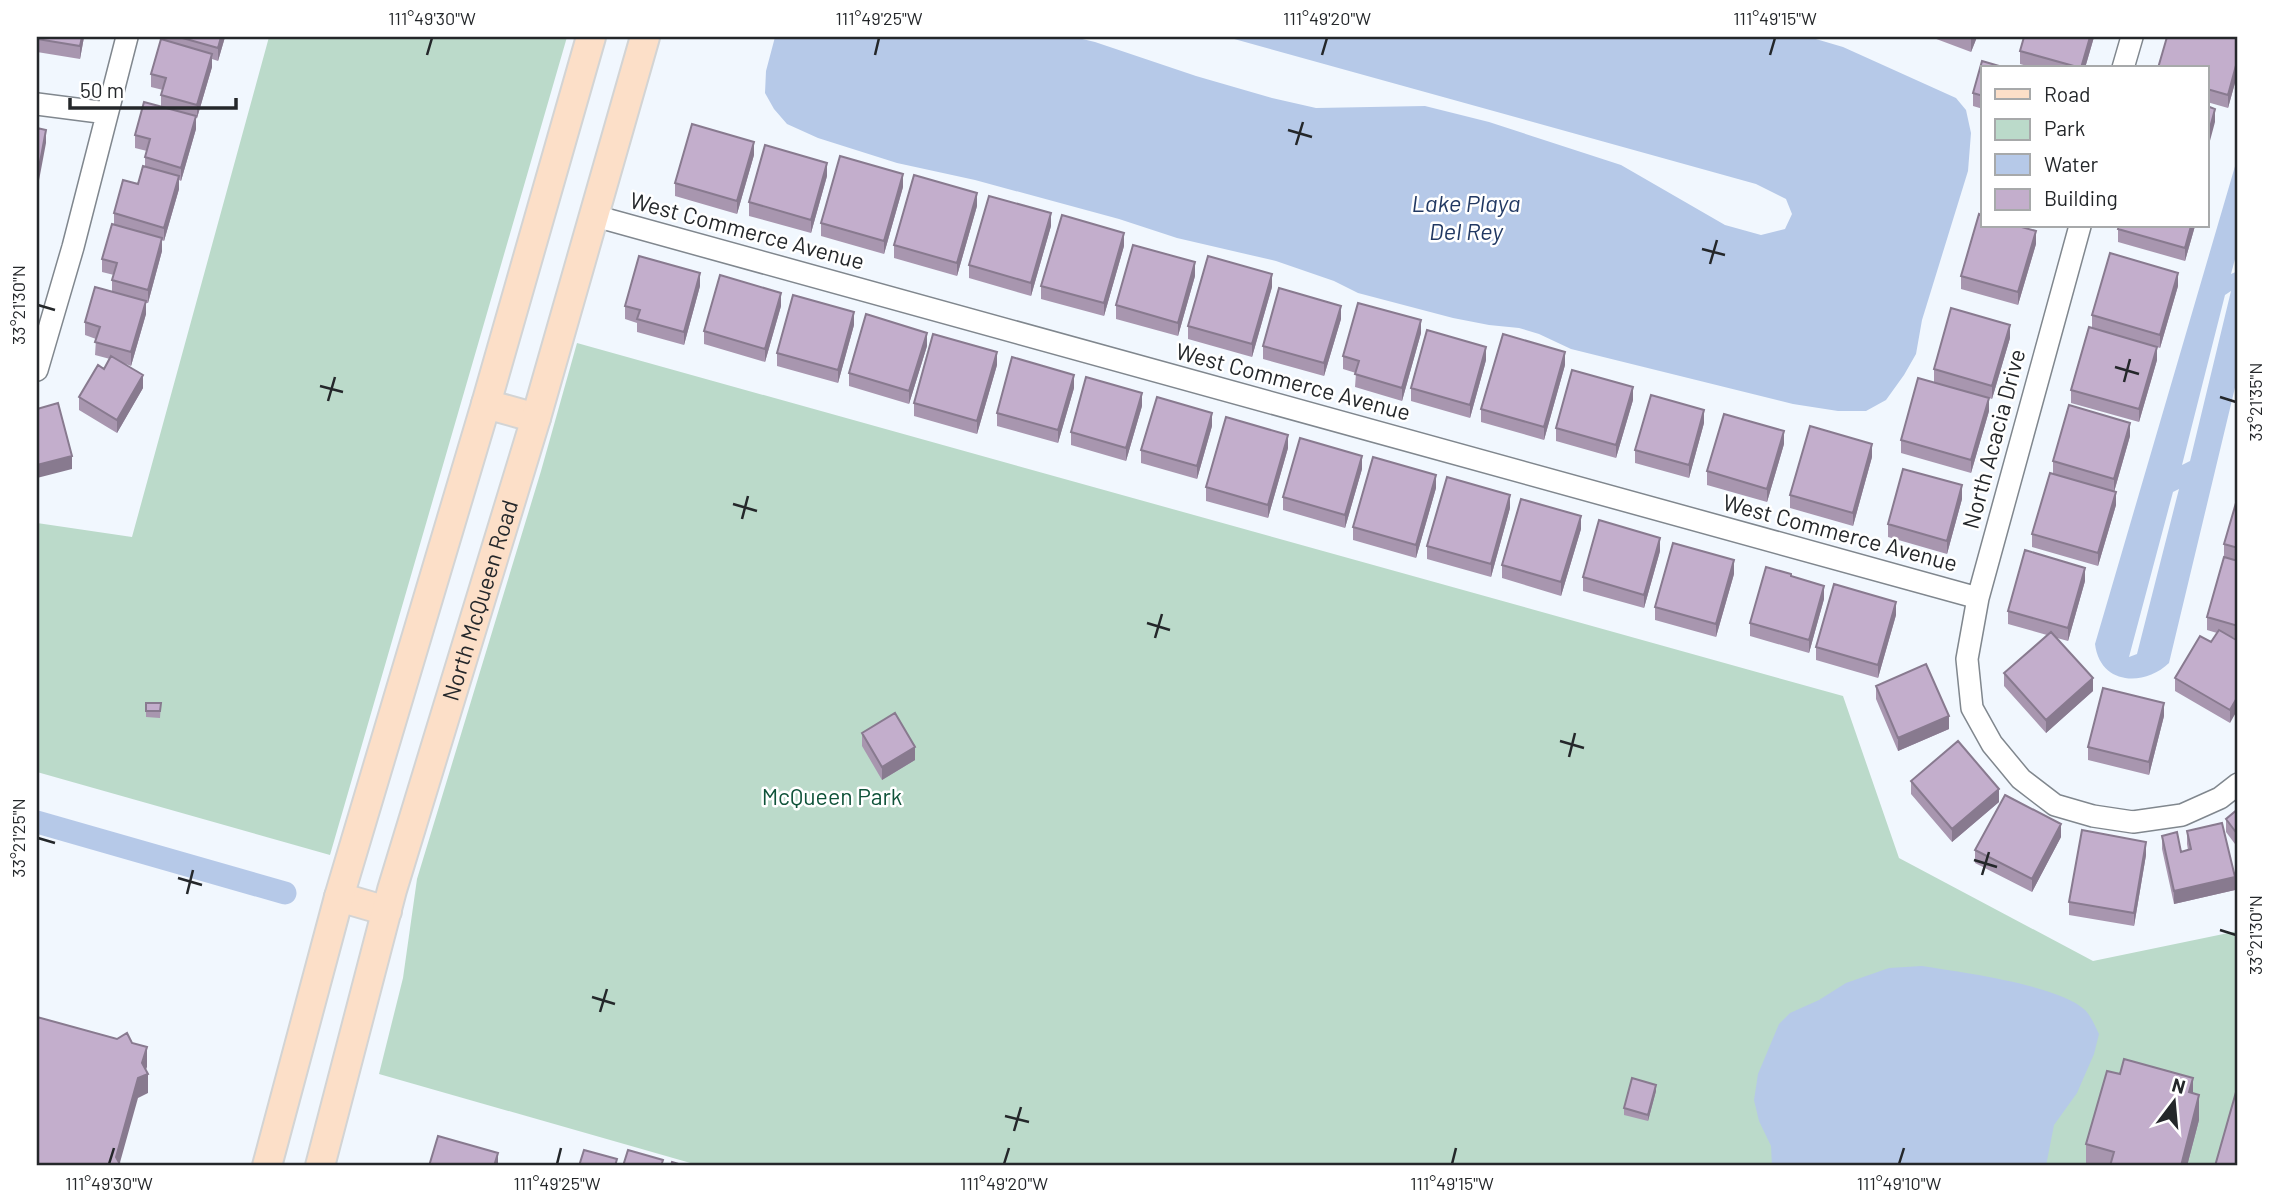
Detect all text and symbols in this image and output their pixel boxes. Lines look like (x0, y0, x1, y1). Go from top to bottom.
text: 111°49'30"W (388, 7, 476, 29)
text: 111°49'25"W (836, 7, 923, 29)
text: 111°49'20"W (1283, 7, 1371, 29)
text: 111°49'15"W (1733, 7, 1817, 29)
scale bar (70, 66, 236, 110)
legend (1981, 66, 2208, 228)
text: 50 m (80, 77, 124, 102)
text: Road (2044, 81, 2090, 106)
text: Park (2044, 115, 2085, 140)
text: Water (2044, 151, 2099, 176)
street label: West Commerce Avenue (627, 185, 868, 275)
text: Building (2044, 185, 2118, 210)
water label: Lake Playa Del Rey (1412, 188, 1520, 245)
text: 33°21'30"N (7, 265, 29, 345)
street label: West Commerce Avenue (1173, 336, 1414, 426)
street label: North Acacia Drive (1956, 346, 2030, 532)
text: 33°21'35"N (2244, 363, 2266, 441)
street label: West Commerce Avenue (1720, 487, 1961, 577)
street label: North McQueen Road (436, 496, 523, 704)
park label: McQueen Park (762, 782, 902, 810)
text: 33°21'25"N (7, 798, 29, 878)
text: 33°21'30"N (2244, 895, 2266, 975)
north arrow (2138, 1066, 2208, 1136)
text: N (2170, 1072, 2188, 1098)
text: 111°49'30"W (65, 1172, 153, 1194)
text: 111°49'25"W (514, 1172, 601, 1194)
text: 111°49'20"W (960, 1172, 1048, 1194)
text: 111°49'15"W (1410, 1172, 1494, 1194)
text: 111°49'10"W (1857, 1172, 1941, 1194)

